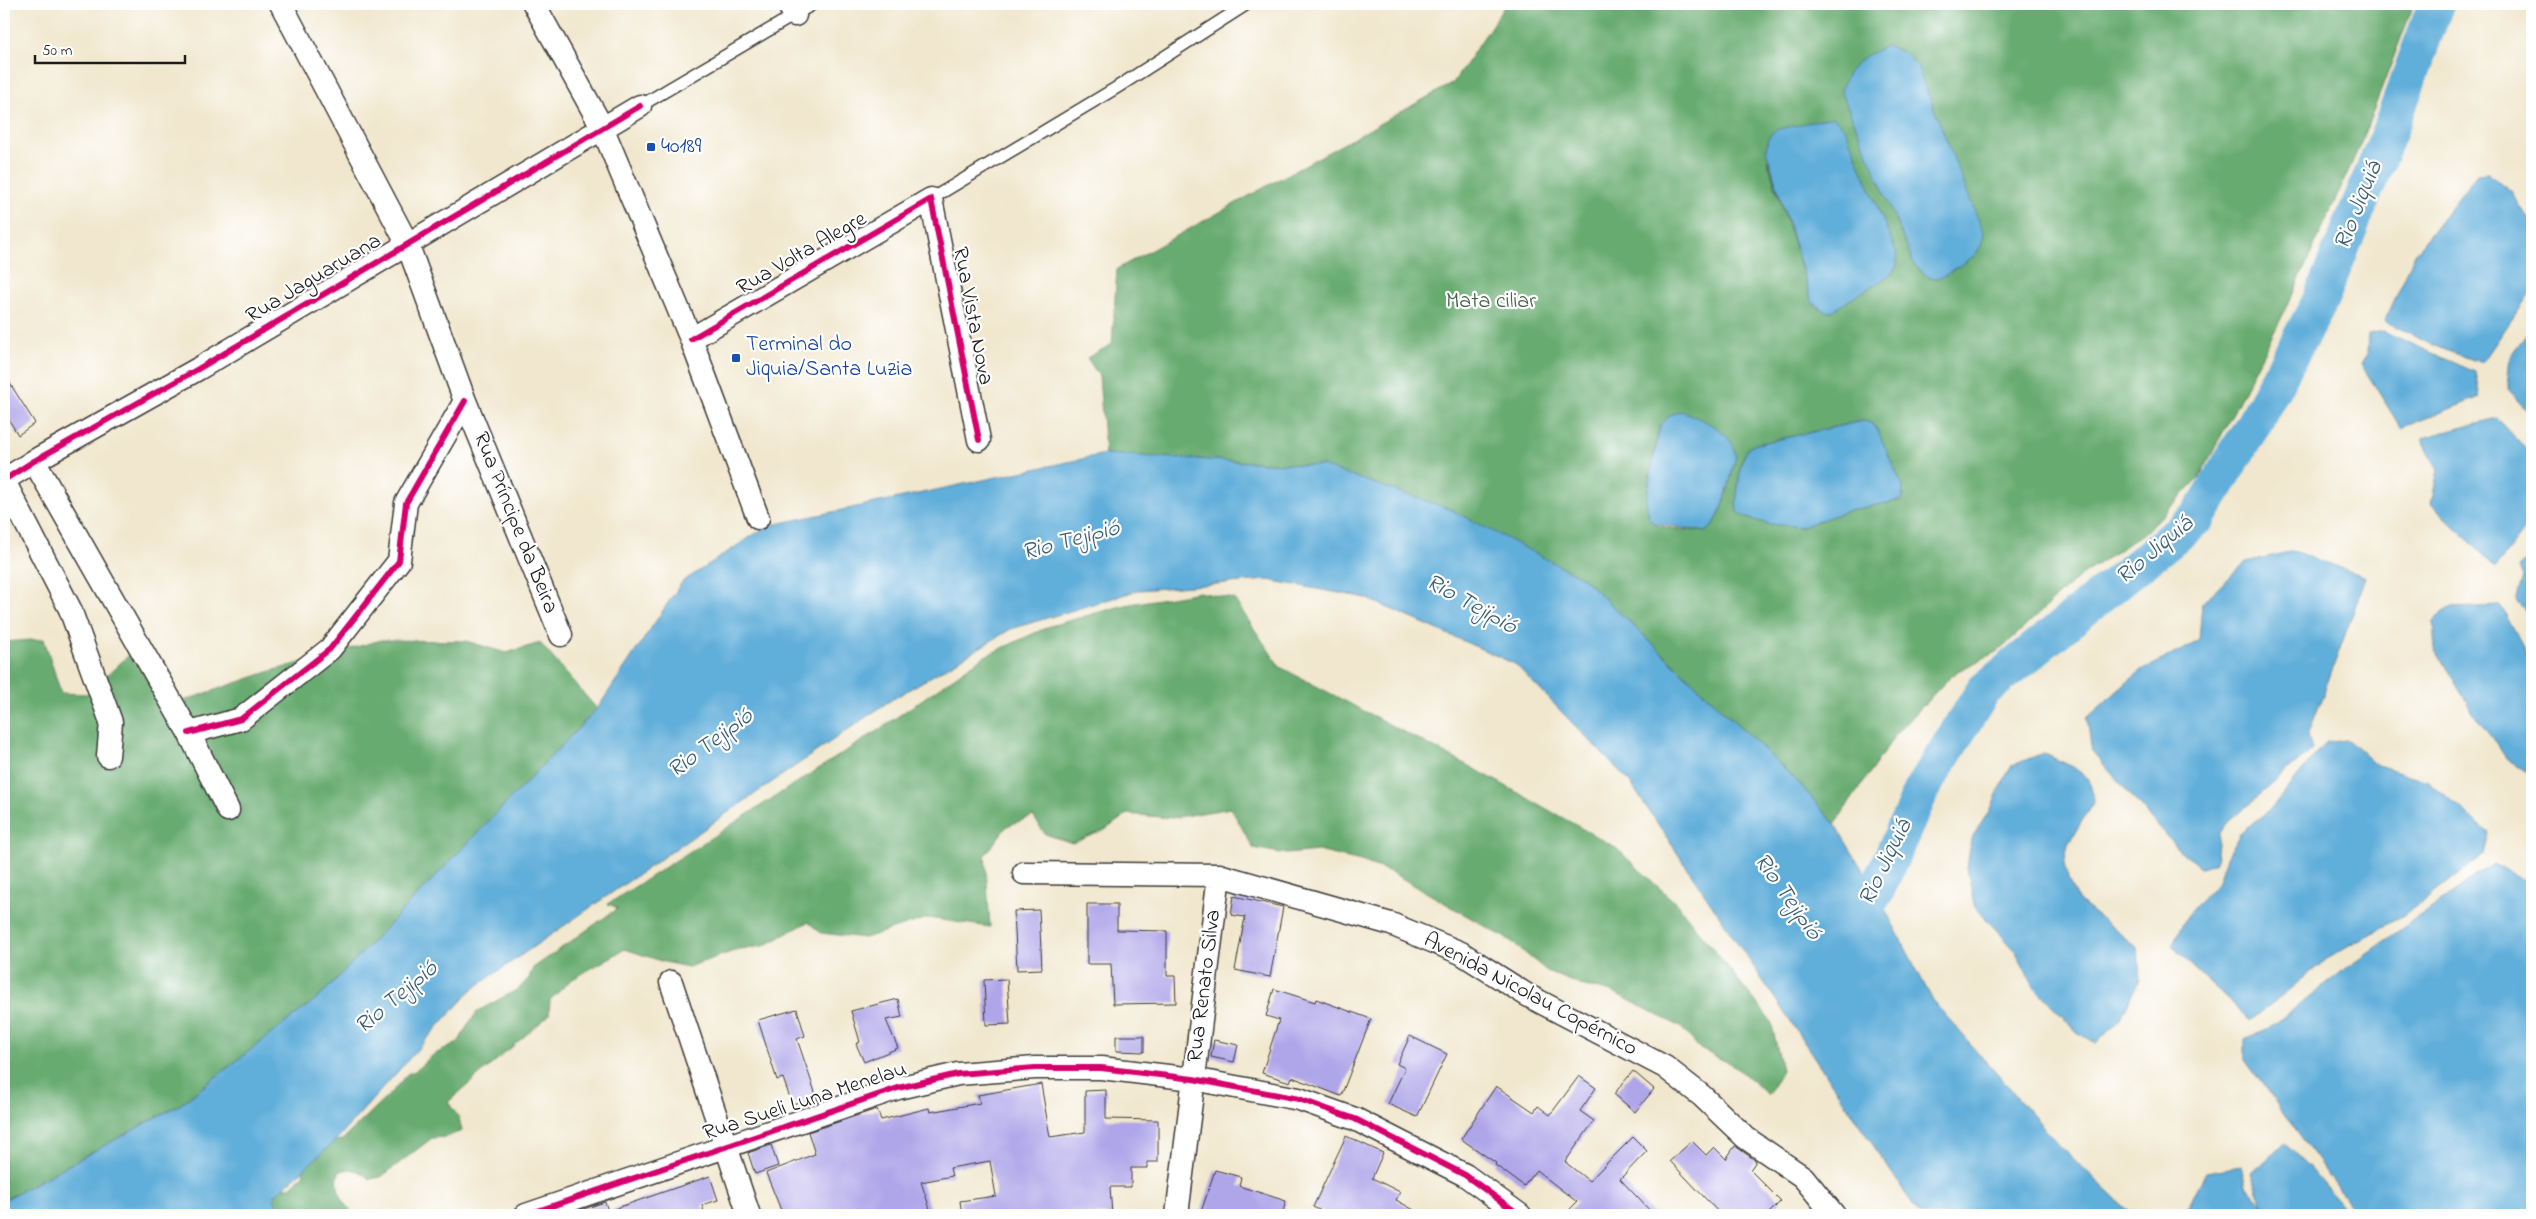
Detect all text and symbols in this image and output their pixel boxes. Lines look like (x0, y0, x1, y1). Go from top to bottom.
scale bar (35, 32, 185, 64)
text: 50 m (42, 40, 73, 62)
place label: 40189 (661, 131, 702, 163)
marker: 40189 (645, 141, 657, 153)
water label: Rio Jiquiá (2326, 155, 2393, 255)
street label: Rua Volta Alegre (731, 204, 874, 305)
street label: Rua Jaguaruana (240, 226, 388, 333)
street label: Rua Vista Nova (943, 244, 1001, 388)
park label: Mata ciliar (1446, 286, 1536, 318)
place label: Terminal do Jiquia/Santa Luzia (746, 329, 912, 386)
marker: Terminal do Jiquia/Santa Luzia (730, 352, 742, 364)
street label: Rua Príncipe da Beira (464, 427, 566, 619)
water label: Rio Jiquiá (2108, 507, 2203, 594)
water label: Rio Tejipió (1018, 511, 1125, 571)
water label: Rio Tejipió (1419, 566, 1524, 645)
water label: Rio Tejipió (661, 699, 762, 788)
water label: Rio Jiquiá (1850, 812, 1923, 912)
water label: Rio Tejipió (1744, 846, 1831, 949)
street label: Rua Renato Silva (1180, 908, 1230, 1064)
street label: Avenida Nicolau Copérnico (1417, 925, 1643, 1065)
water label: Rio Tejipió (348, 952, 448, 1043)
street label: Rua Sueli Luna Menelau (699, 1054, 911, 1150)

